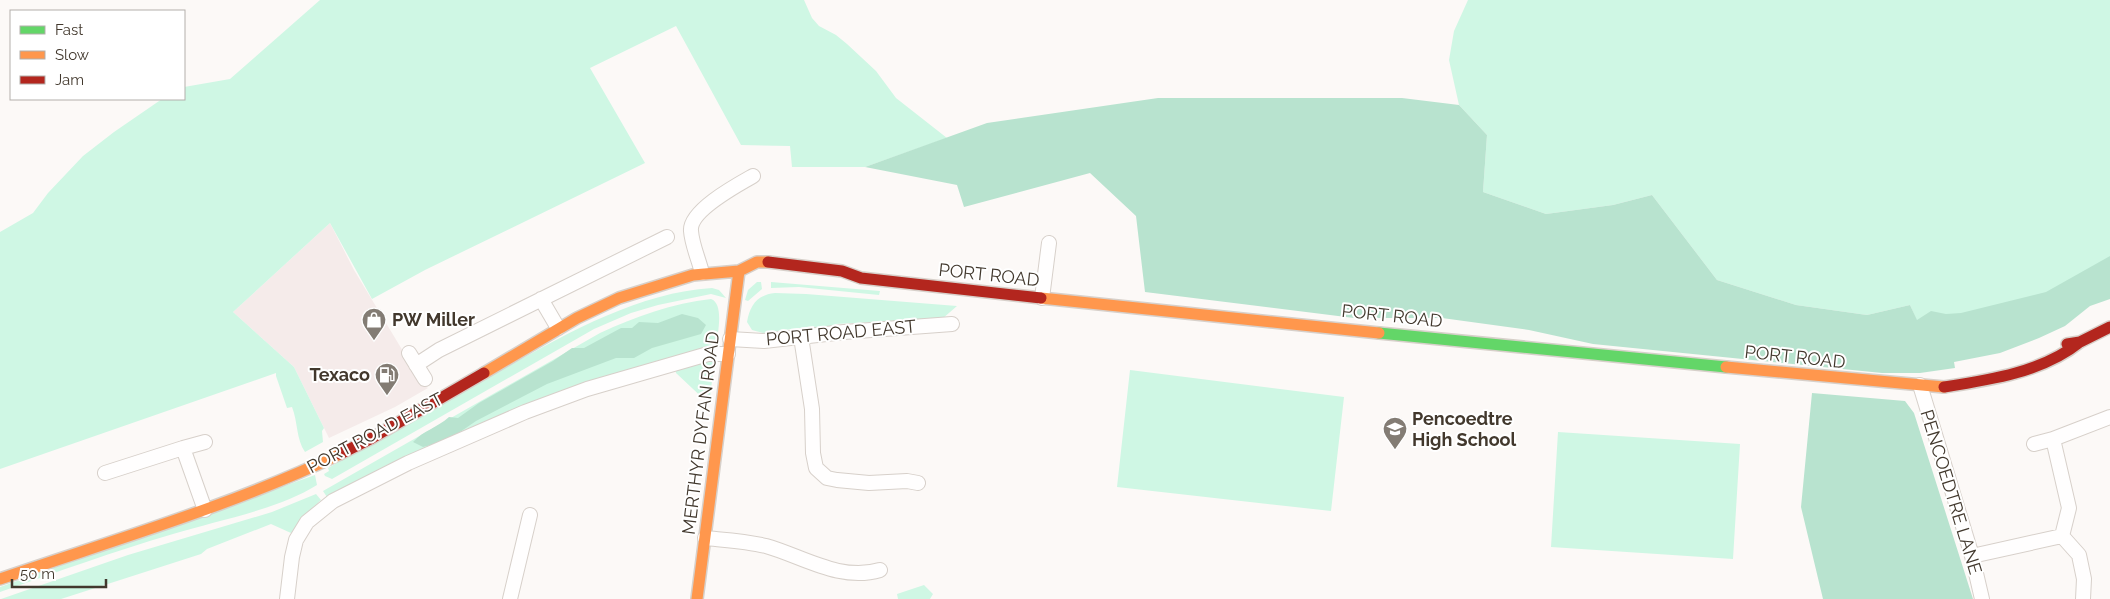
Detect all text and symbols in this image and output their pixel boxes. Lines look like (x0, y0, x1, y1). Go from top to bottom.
legend (10, 10, 185, 100)
text: Fast (55, 21, 83, 39)
text: Slow (55, 46, 89, 64)
text: Jam (55, 71, 84, 89)
street label: PORT ROAD (938, 259, 1041, 290)
street label: PORT ROAD (1341, 300, 1444, 331)
shop icon: PW Miller (361, 307, 387, 341)
place label: PW Miller (392, 309, 475, 330)
street label: PORT ROAD EAST (765, 315, 917, 350)
street label: MERTHYR DYFAN ROAD (678, 330, 723, 536)
street label: PORT ROAD (1744, 341, 1847, 372)
fuel station icon: Texaco (374, 362, 400, 396)
place label: Texaco (309, 364, 370, 385)
street label: PORT ROAD EAST (303, 388, 446, 477)
street label: PENCOEDTRE LANE (1916, 407, 1987, 577)
place label: Pencoedtre High School (1412, 408, 1516, 450)
school or university icon: Pencoedtre High School (1382, 416, 1408, 450)
scale bar (12, 556, 106, 588)
text: 50 m (20, 565, 55, 583)

